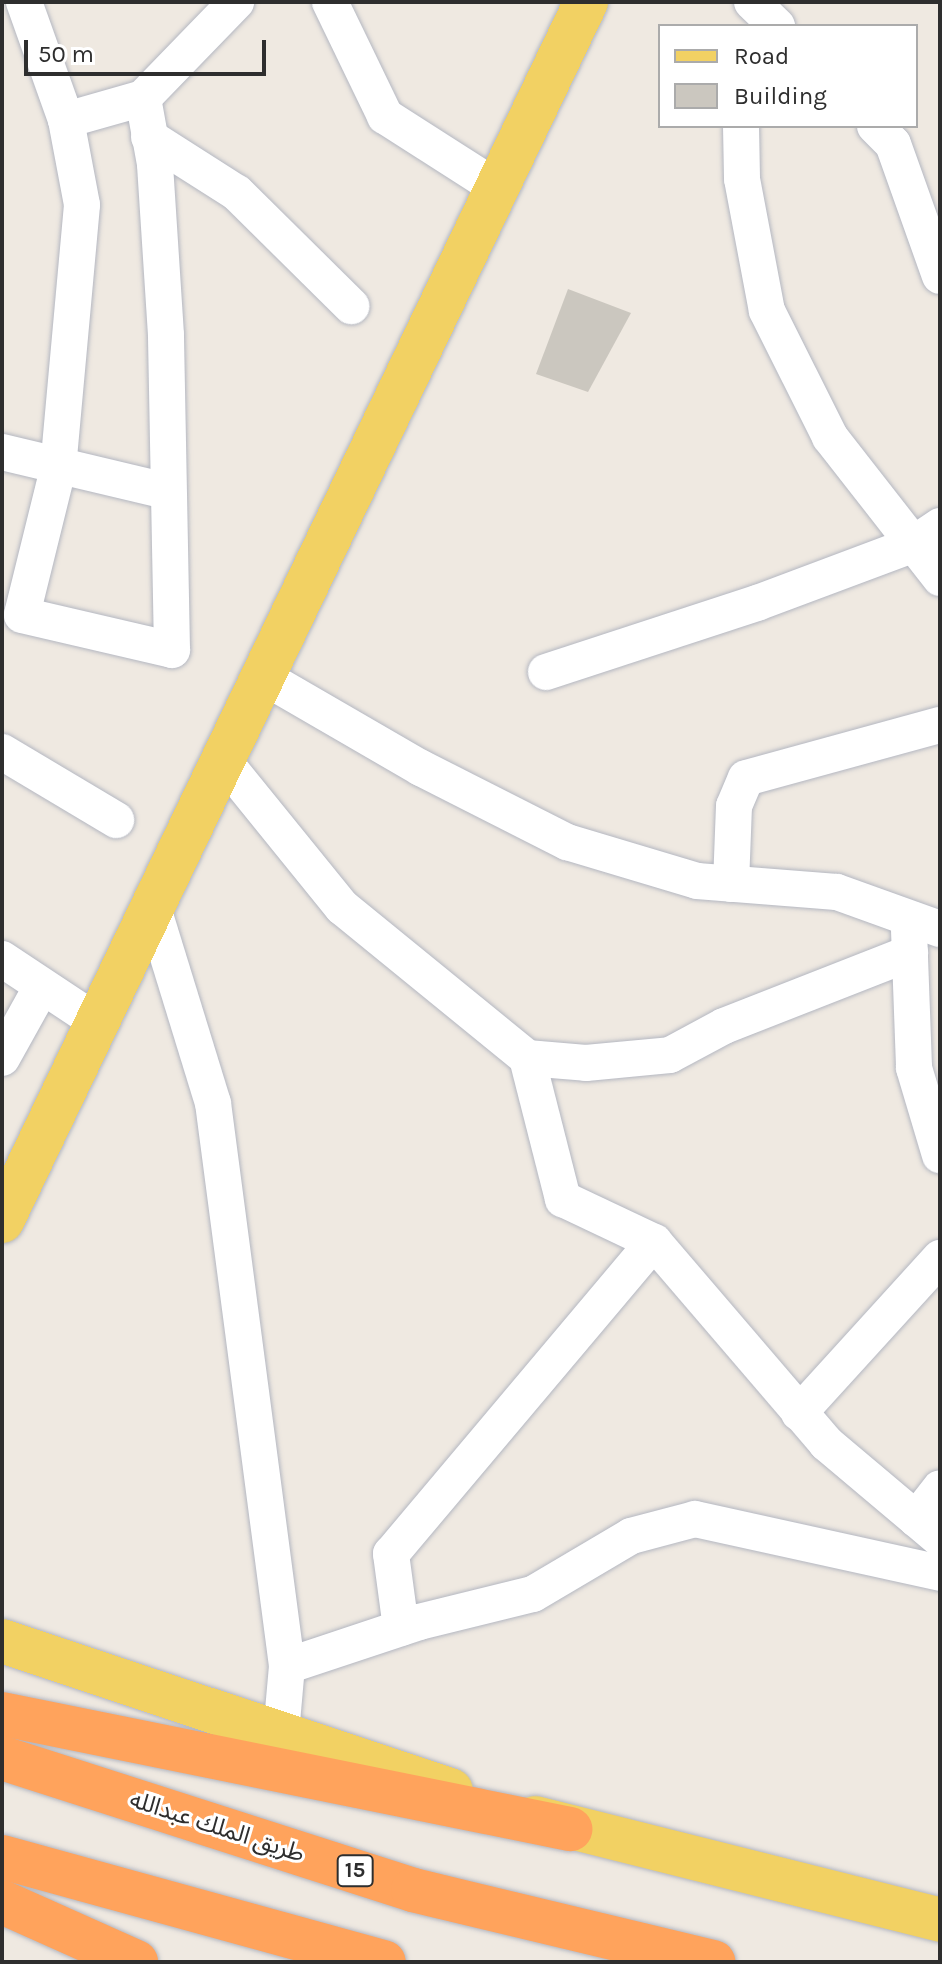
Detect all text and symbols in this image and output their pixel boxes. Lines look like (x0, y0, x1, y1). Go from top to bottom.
scale bar (28, 24, 270, 74)
legend (658, 24, 918, 128)
text: 50 m (38, 40, 94, 68)
text: Road (734, 42, 789, 70)
text: Building (734, 82, 827, 110)
street label: طريق الملك عبدالله (126, 1785, 308, 1869)
road number: 15 (335, 1853, 375, 1889)

